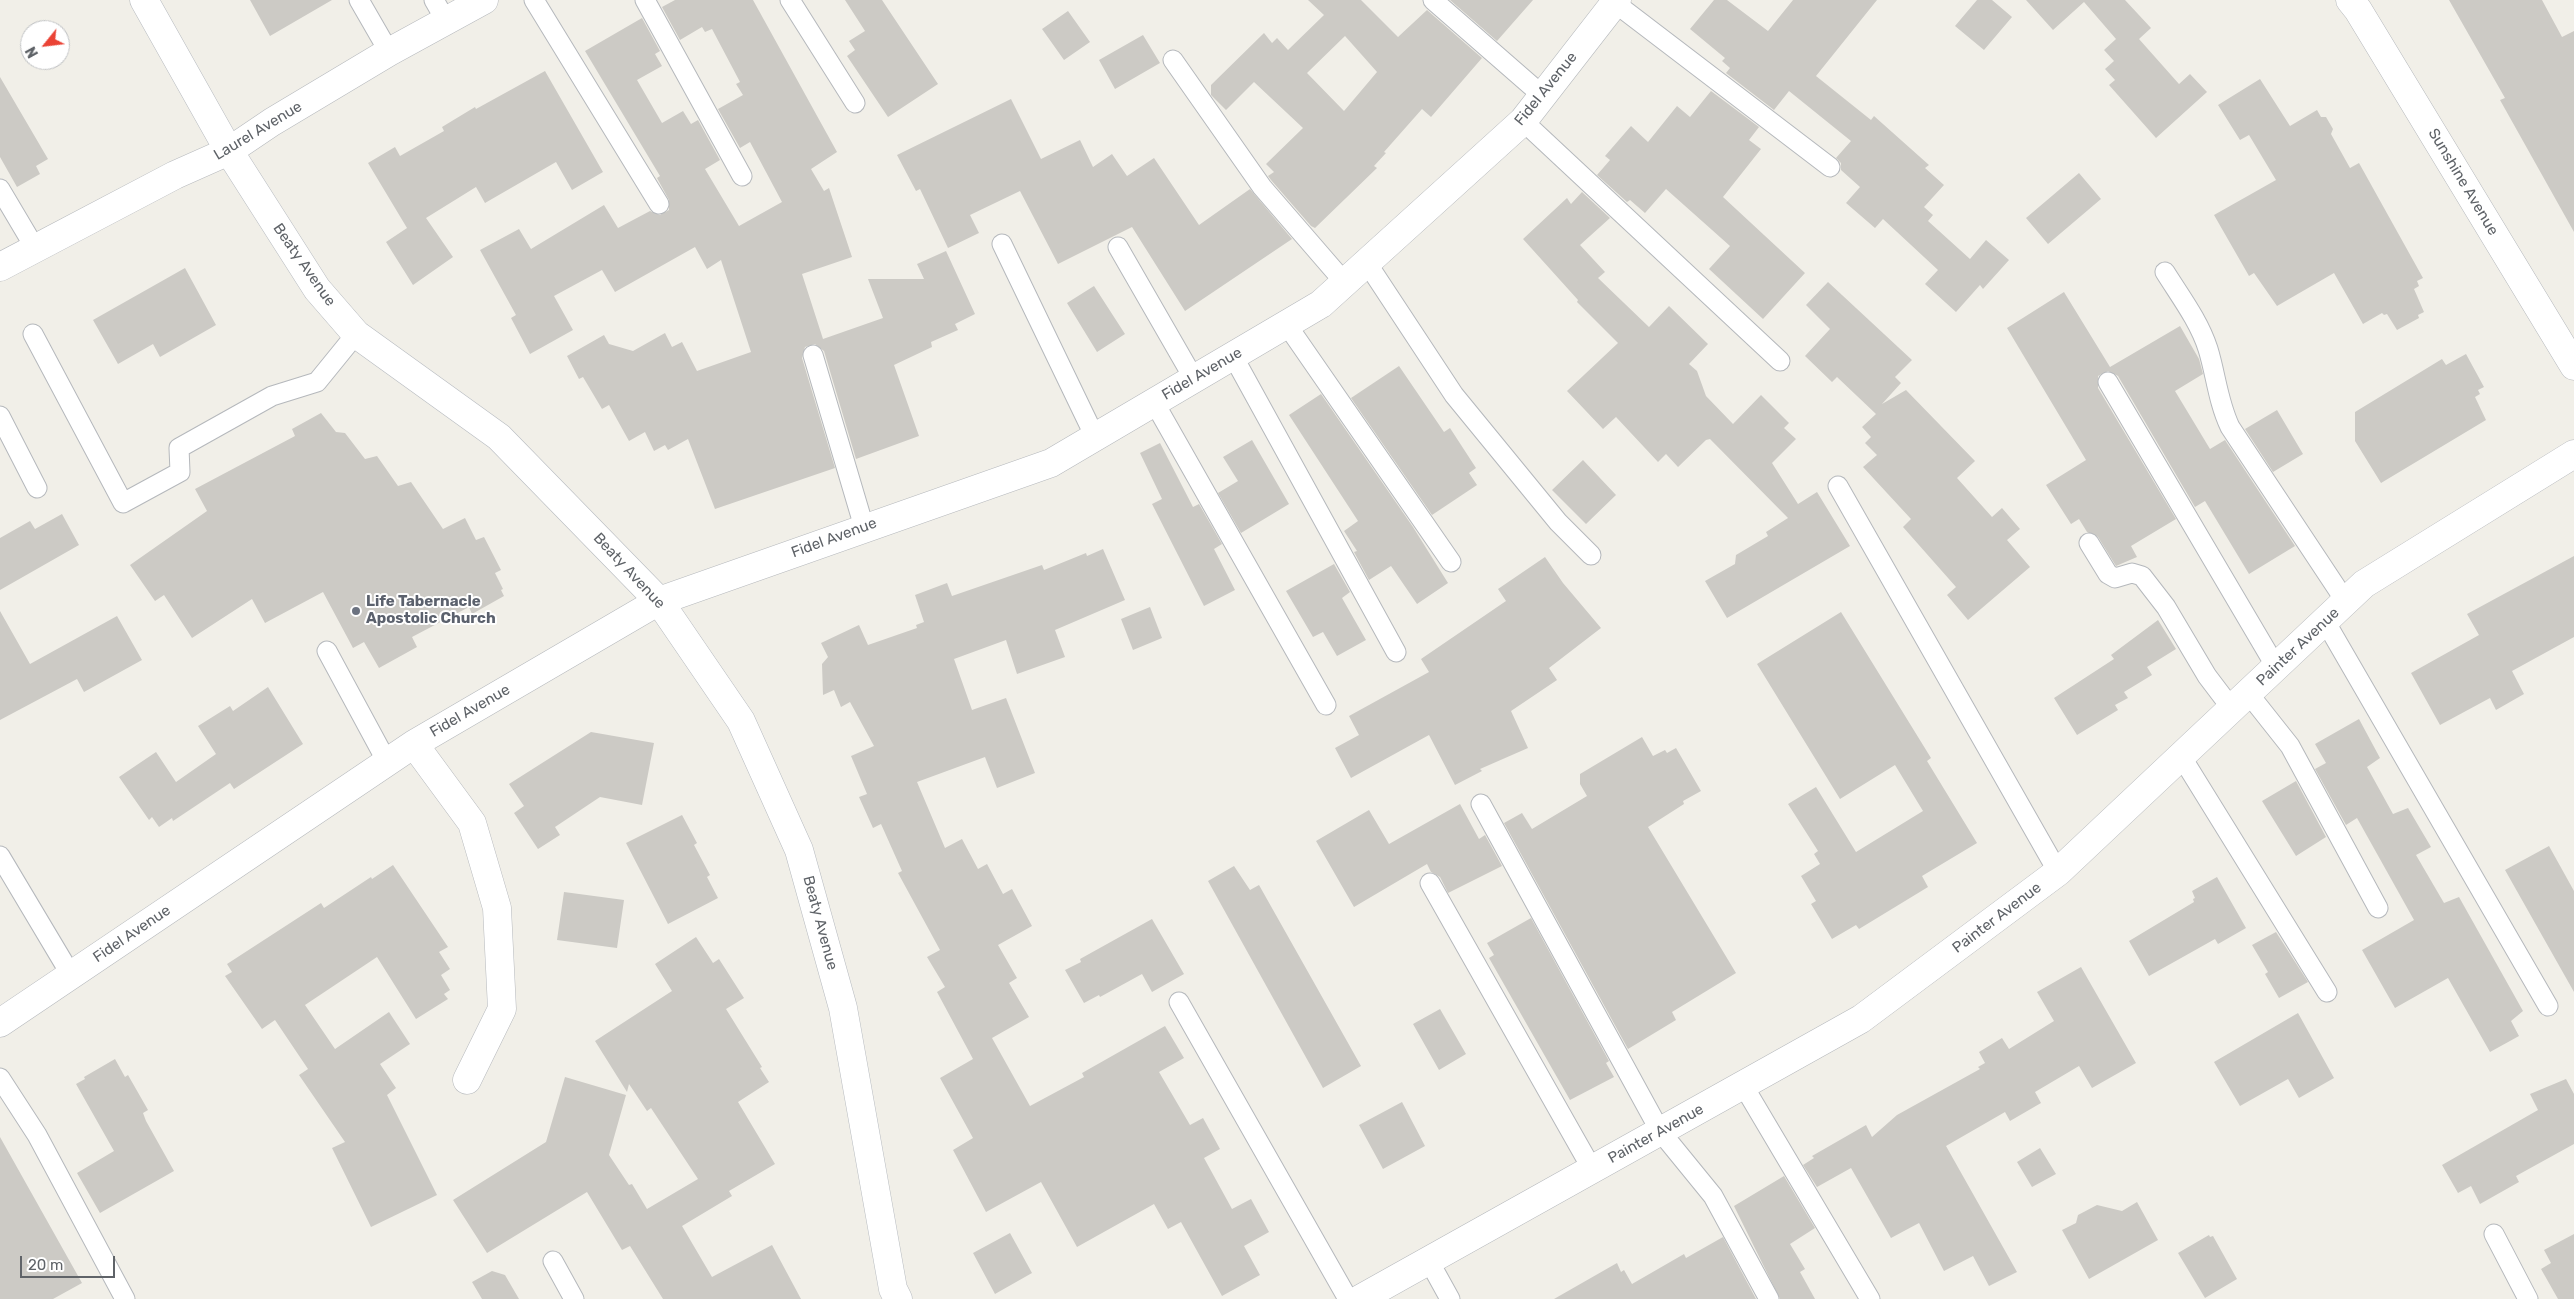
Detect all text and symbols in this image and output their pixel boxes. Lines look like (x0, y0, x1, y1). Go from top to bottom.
north arrow (20, 20, 70, 70)
text: N (22, 44, 42, 61)
street label: Fidel Avenue (1511, 49, 1581, 129)
street label: Laurel Avenue (211, 98, 305, 164)
street label: Sunshine Avenue (2424, 125, 2502, 239)
street label: Beaty Avenue (269, 220, 339, 310)
street label: Fidel Avenue (1159, 344, 1245, 404)
street label: Fidel Avenue (789, 514, 879, 562)
street label: Beaty Avenue (589, 529, 669, 613)
place label: Life Tabernacle Apostolic Church (366, 593, 496, 628)
street label: Painter Avenue (2253, 604, 2343, 690)
marker: Life Tabernacle Apostolic Church (350, 605, 362, 617)
street label: Fidel Avenue (427, 681, 513, 741)
street label: Beaty Avenue (799, 874, 841, 972)
street label: Painter Avenue (1949, 879, 2045, 957)
street label: Fidel Avenue (90, 901, 174, 967)
street label: Painter Avenue (1605, 1100, 1707, 1168)
scale bar (22, 1246, 118, 1278)
text: 20 m (28, 1256, 63, 1274)

